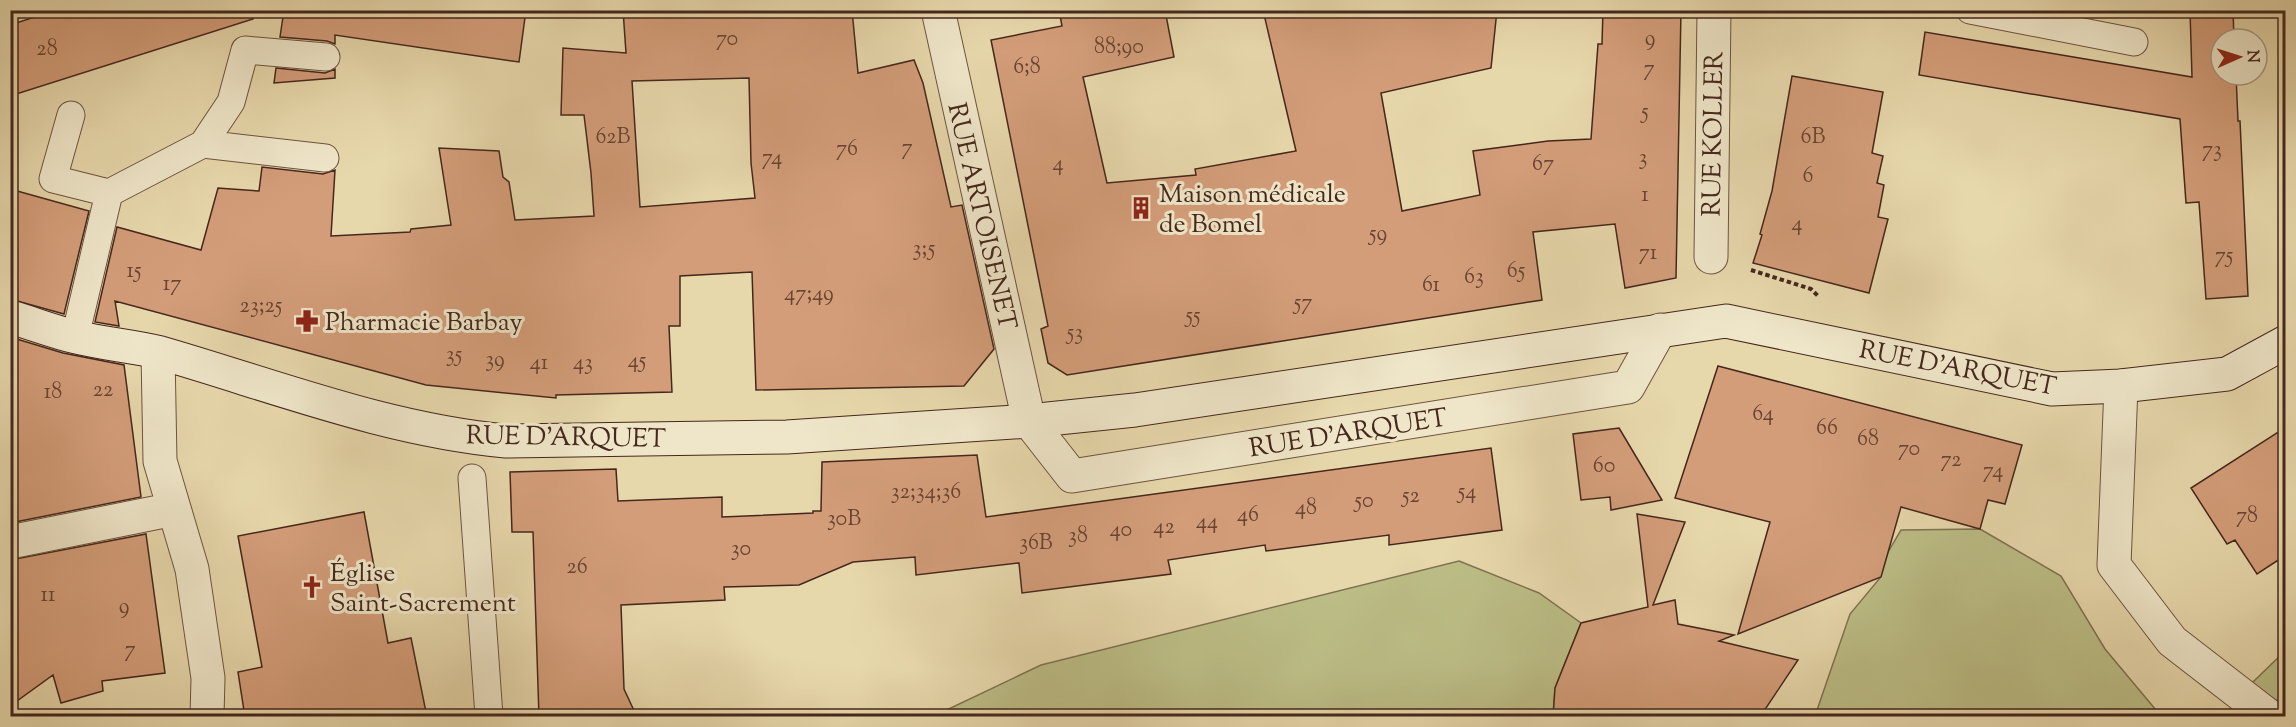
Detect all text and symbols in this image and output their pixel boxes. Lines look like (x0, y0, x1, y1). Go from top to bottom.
house number: 70 (716, 24, 738, 56)
house number: 9 (1645, 24, 1655, 56)
north arrow (2209, 27, 2269, 87)
house number: 88;90 (1094, 32, 1144, 64)
house number: 28 (36, 34, 58, 66)
text: N (2240, 49, 2263, 64)
street label: RUE KOLLER (1695, 51, 1734, 217)
house number: 6;8 (1013, 52, 1041, 84)
house number: 7 (1643, 54, 1655, 86)
house number: 5 (1639, 97, 1649, 129)
street label: RUE ARTOISENET (936, 99, 1025, 334)
house number: 62B (596, 122, 631, 154)
house number: 6B (1801, 122, 1826, 154)
house number: 7 (901, 133, 913, 165)
house number: 76 (836, 134, 858, 166)
house number: 73 (2202, 135, 2222, 167)
house number: 74 (762, 143, 782, 175)
house number: 3 (1639, 143, 1647, 175)
house number: 4 (1052, 149, 1064, 181)
house number: 67 (1532, 149, 1554, 181)
house number: 6 (1803, 161, 1813, 193)
place label: Maison médicale de Bomel (1159, 177, 1346, 244)
house number: 1 (1641, 180, 1649, 212)
building icon: Maison médicale de Bomel (1128, 195, 1154, 221)
house number: 4 (1791, 209, 1803, 241)
house number: 59 (1367, 219, 1387, 251)
house number: 3;5 (913, 234, 936, 266)
house number: 71 (1639, 238, 1658, 270)
house number: 75 (2215, 241, 2234, 273)
house number: 15 (126, 256, 142, 288)
house number: 65 (1507, 256, 1526, 288)
house number: 63 (1464, 262, 1484, 294)
house number: 17 (163, 269, 181, 301)
house number: 61 (1422, 270, 1441, 302)
house number: 47;49 (784, 279, 834, 311)
house number: 57 (1292, 288, 1312, 320)
house number: 23;25 (240, 291, 283, 323)
house number: 55 (1183, 301, 1201, 333)
place label: Pharmacie Barbay (325, 305, 522, 342)
pharmacy icon: Pharmacie Barbay (294, 308, 320, 334)
house number: 53 (1065, 318, 1083, 350)
street label: RUE D'ARQUET (1856, 332, 2059, 407)
house number: 35 (446, 340, 463, 372)
house number: 39 (485, 345, 505, 377)
house number: 45 (628, 346, 647, 378)
house number: 41 (530, 348, 549, 380)
house number: 43 (573, 348, 593, 380)
house number: 22 (93, 375, 113, 407)
house number: 18 (44, 377, 62, 409)
house number: 64 (1752, 399, 1774, 431)
street label: RUE D'ARQUET (1247, 401, 1450, 468)
house number: 66 (1816, 413, 1838, 445)
street label: RUE D'ARQUET (466, 418, 666, 459)
house number: 68 (1857, 424, 1879, 456)
house number: 70 (1898, 434, 1920, 466)
house number: 72 (1940, 445, 1962, 477)
house number: 60 (1593, 451, 1615, 483)
house number: 74 (1983, 456, 2003, 488)
house number: 32;34;36 (891, 477, 961, 509)
house number: 54 (1456, 477, 1476, 509)
house number: 52 (1400, 481, 1420, 513)
house number: 50 (1352, 486, 1374, 518)
house number: 48 (1295, 493, 1317, 525)
house number: 46 (1237, 500, 1259, 532)
house number: 78 (2236, 501, 2258, 533)
house number: 30B (827, 504, 861, 536)
house number: 44 (1196, 507, 1218, 539)
house number: 42 (1153, 512, 1175, 544)
house number: 40 (1110, 515, 1132, 547)
house number: 38 (1068, 521, 1088, 553)
house number: 36B (1019, 528, 1053, 560)
house number: 30 (731, 534, 751, 566)
house number: 26 (566, 552, 588, 584)
place label: Église Saint-Sacrement (330, 556, 516, 623)
church icon: Église Saint-Sacrement (299, 574, 325, 600)
house number: 11 (41, 580, 56, 612)
house number: 9 (119, 592, 129, 624)
house number: 7 (124, 635, 136, 667)

